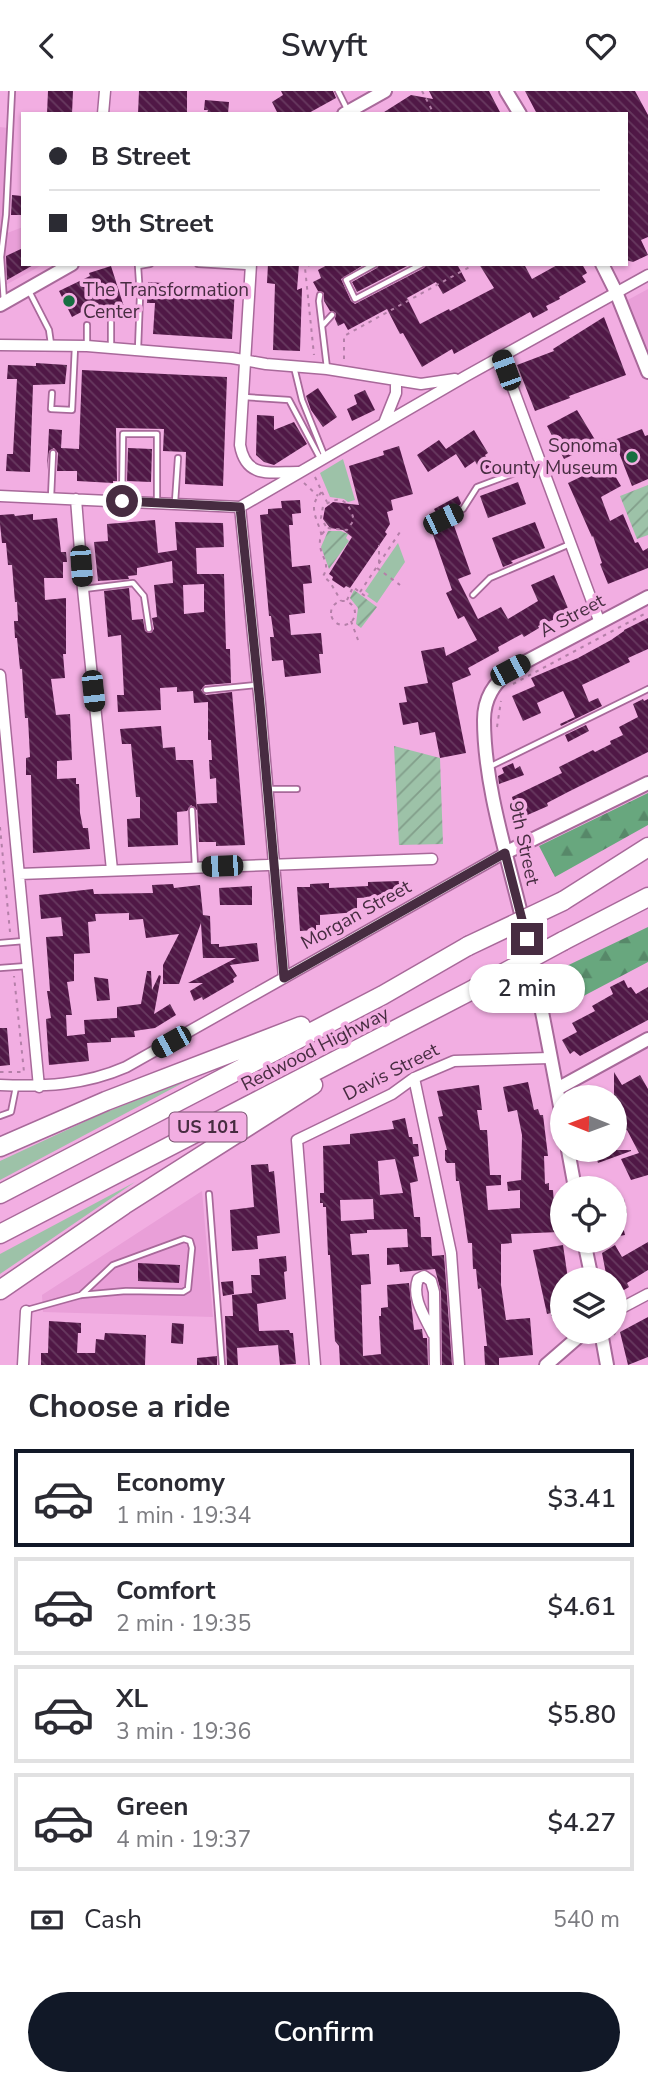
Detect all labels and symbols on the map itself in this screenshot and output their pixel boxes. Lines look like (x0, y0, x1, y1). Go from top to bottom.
place label: The Transformation Center (83, 277, 249, 325)
marker: The Transformation Center (61, 293, 77, 309)
car (489, 347, 524, 393)
place label: Sonoma County Museum (479, 433, 618, 481)
marker: Sonoma County Museum (624, 449, 640, 465)
route start (106, 485, 138, 517)
car (420, 500, 467, 538)
car (70, 544, 93, 588)
street label: A Street (535, 588, 610, 644)
car (487, 651, 534, 689)
car (81, 669, 106, 713)
street label: 9th Street (502, 798, 546, 888)
car (201, 855, 244, 877)
street label: Morgan Street (296, 874, 416, 956)
route end (511, 923, 543, 955)
callout: 2 min (469, 963, 585, 1013)
street label: Redwood Highway (237, 1000, 394, 1098)
car (148, 1023, 195, 1061)
street label: Davis Street (339, 1037, 444, 1107)
north arrow (550, 1085, 626, 1162)
road number: US 101 (170, 1112, 246, 1141)

